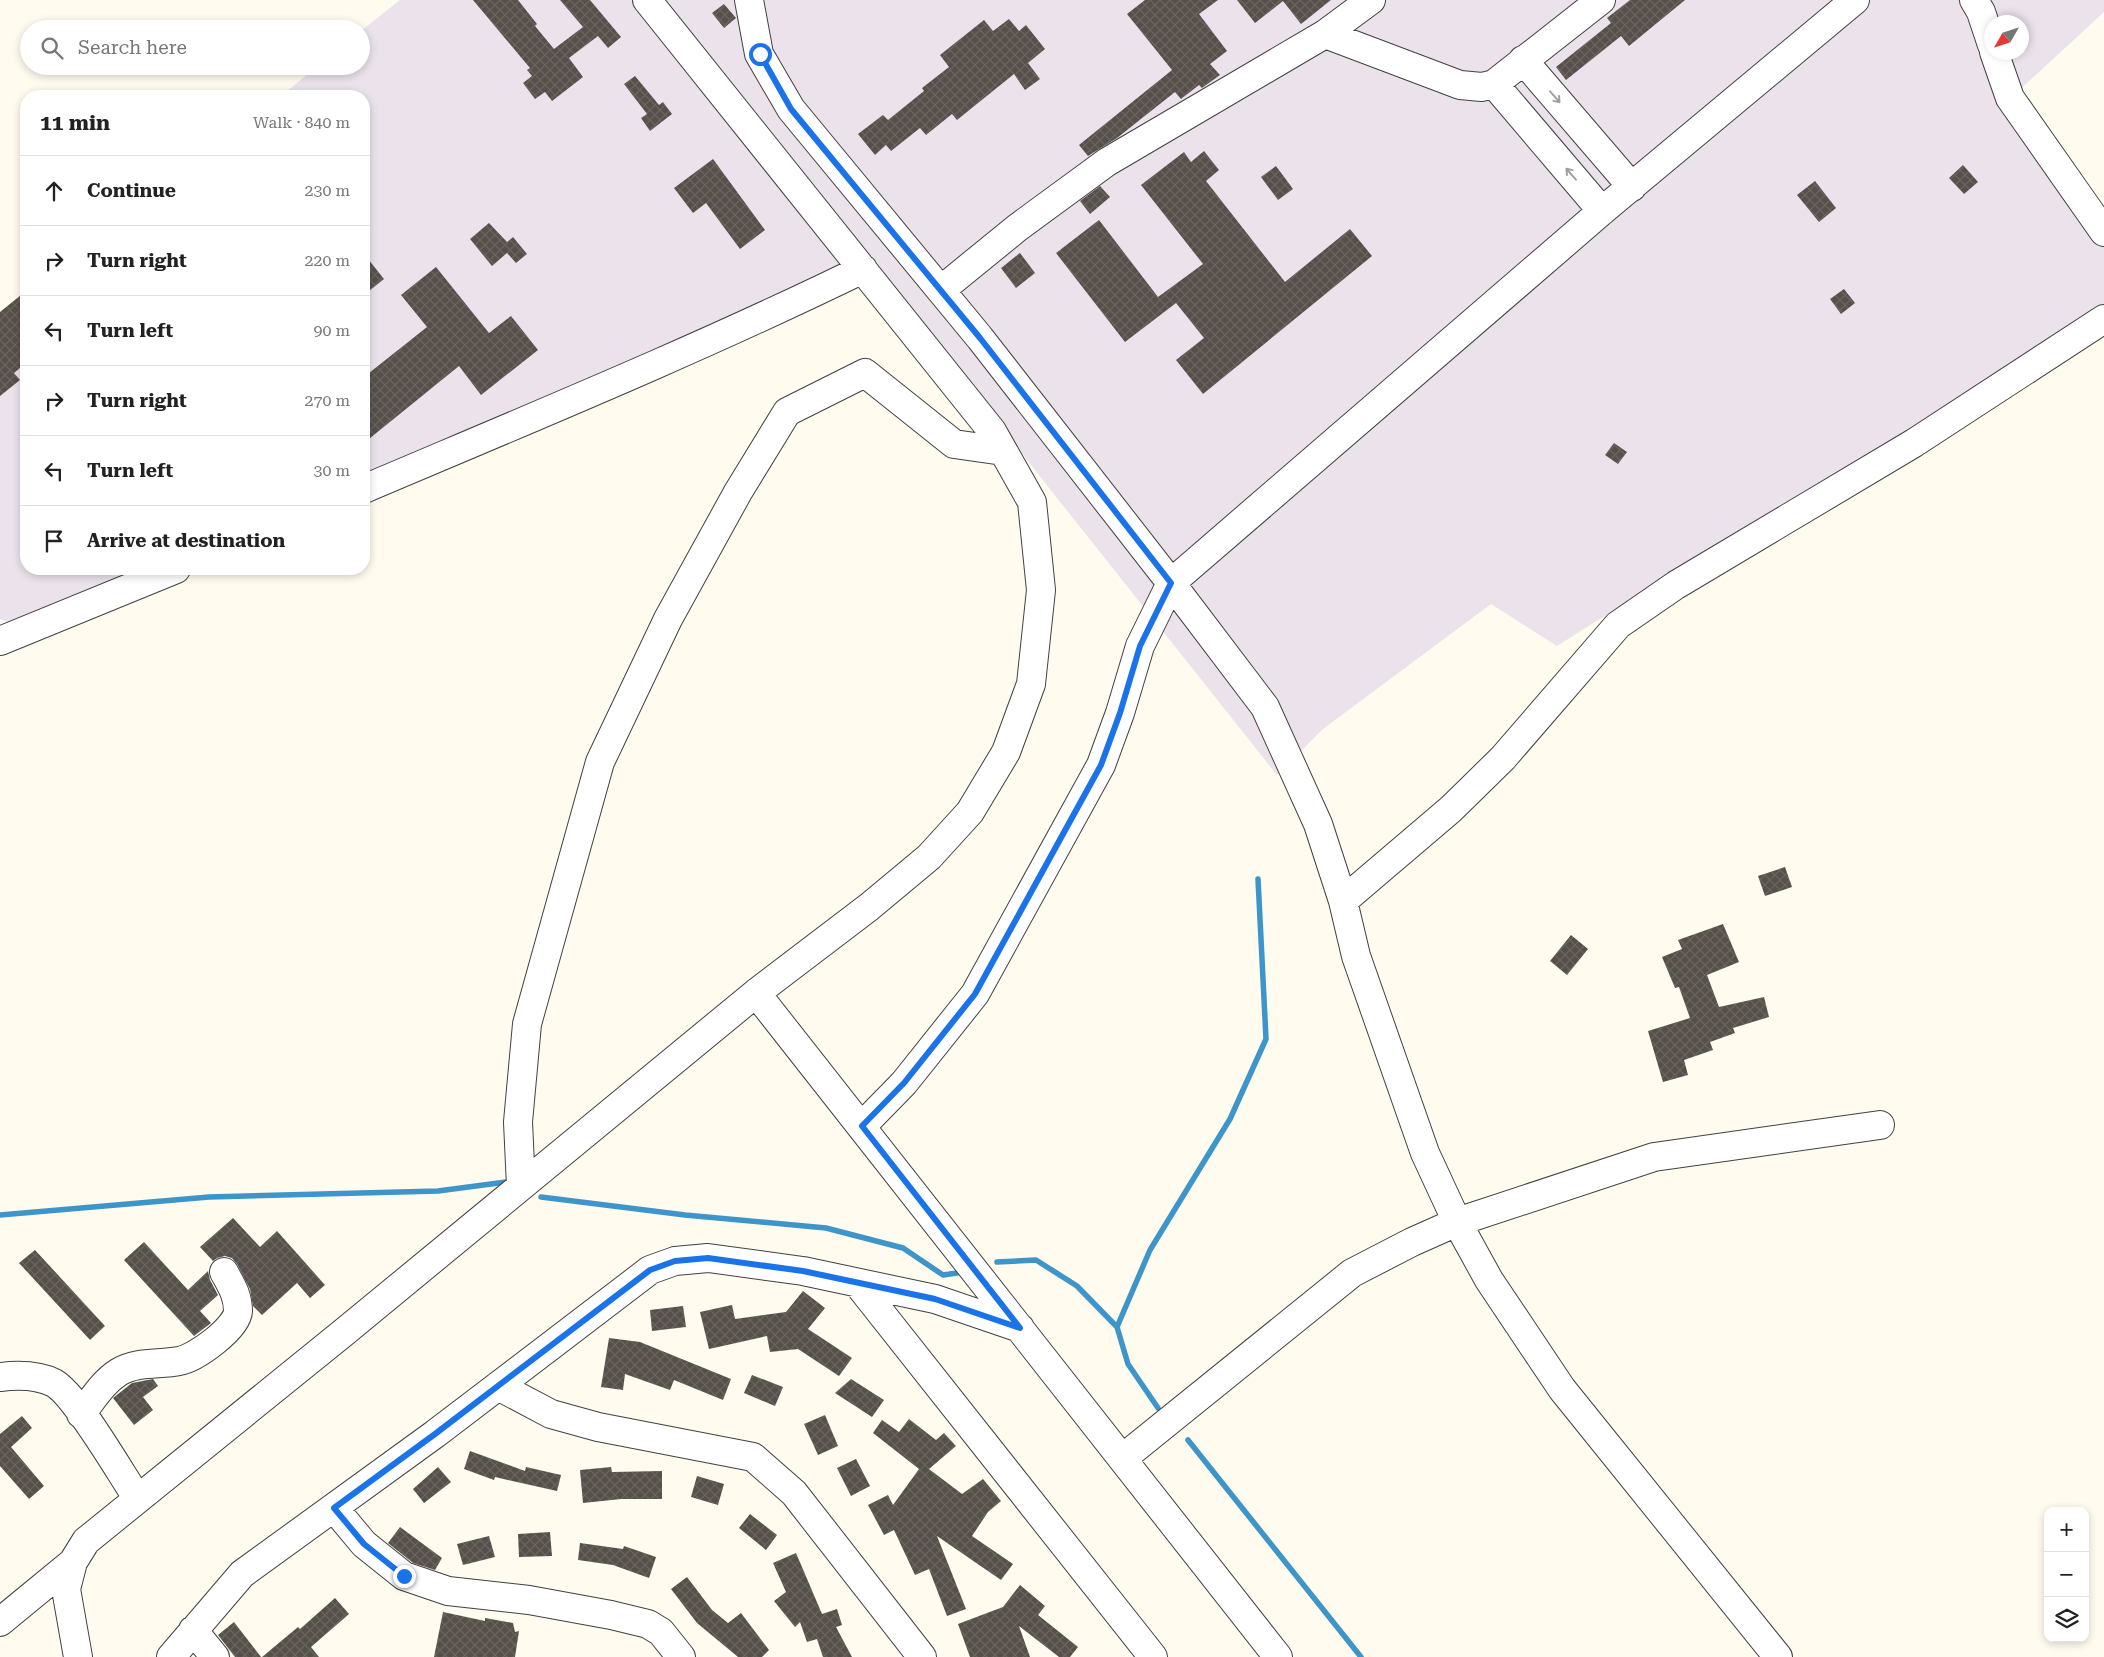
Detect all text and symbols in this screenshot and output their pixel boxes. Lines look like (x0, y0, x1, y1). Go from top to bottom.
north arrow (1984, 15, 2029, 60)
search box (20, 20, 370, 75)
icon: search (38, 34, 66, 62)
text: Search here (78, 36, 187, 59)
route start (749, 43, 772, 66)
one-way arrow (1549, 91, 1560, 104)
text: 11 min (40, 111, 110, 135)
text: Walk · 840 m (253, 113, 350, 132)
one-way arrow (1565, 168, 1576, 181)
icon: ahead (40, 177, 68, 205)
text: Continue (87, 179, 176, 202)
text: 230 m (304, 181, 350, 200)
icon: right (40, 247, 68, 275)
text: Turn right (87, 249, 187, 272)
text: 220 m (304, 251, 350, 270)
icon: left (40, 317, 68, 345)
text: Turn left (87, 319, 173, 342)
text: 90 m (313, 321, 350, 340)
icon: right (40, 387, 68, 415)
text: Turn right (87, 389, 187, 412)
text: 270 m (304, 391, 350, 410)
icon: left (40, 457, 68, 485)
text: Turn left (87, 459, 173, 482)
text: 30 m (313, 461, 350, 480)
icon: arrive (40, 527, 68, 555)
text: Arrive at destination (87, 529, 285, 552)
map controls (2044, 1507, 2089, 1642)
button: + (2044, 1507, 2089, 1552)
button: − (2044, 1552, 2089, 1597)
route end (393, 1565, 416, 1588)
button: layers (2044, 1597, 2089, 1642)

